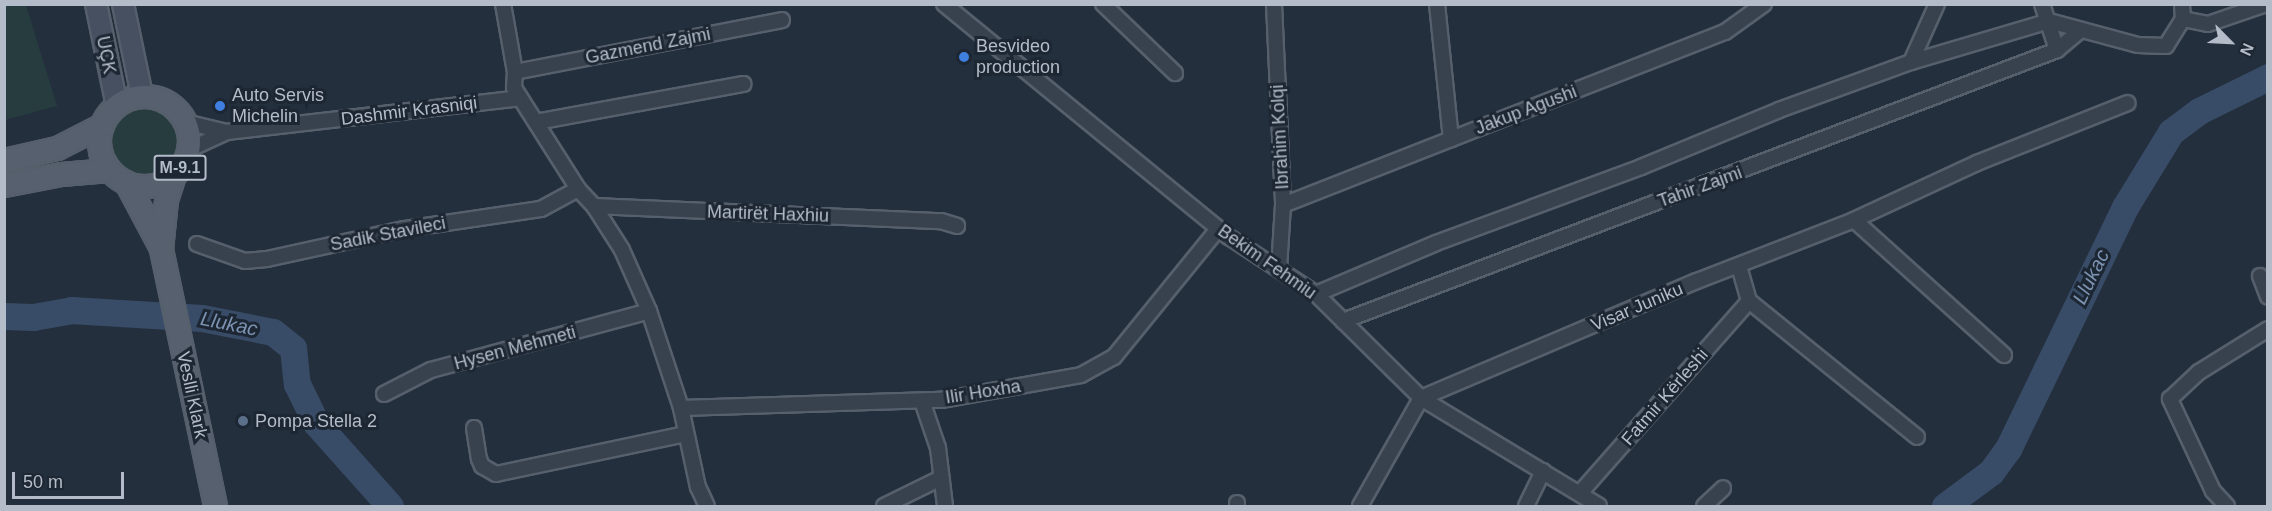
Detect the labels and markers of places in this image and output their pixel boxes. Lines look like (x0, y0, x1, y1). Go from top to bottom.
place label: Besvideo production (976, 36, 1060, 78)
marker: Besvideo production (957, 50, 971, 64)
place label: Auto Servis Michelin (232, 85, 324, 128)
marker: Auto Servis Michelin (213, 99, 227, 113)
place label: Pompa Stella 2 (255, 410, 377, 432)
marker: Pompa Stella 2 (236, 414, 250, 428)

